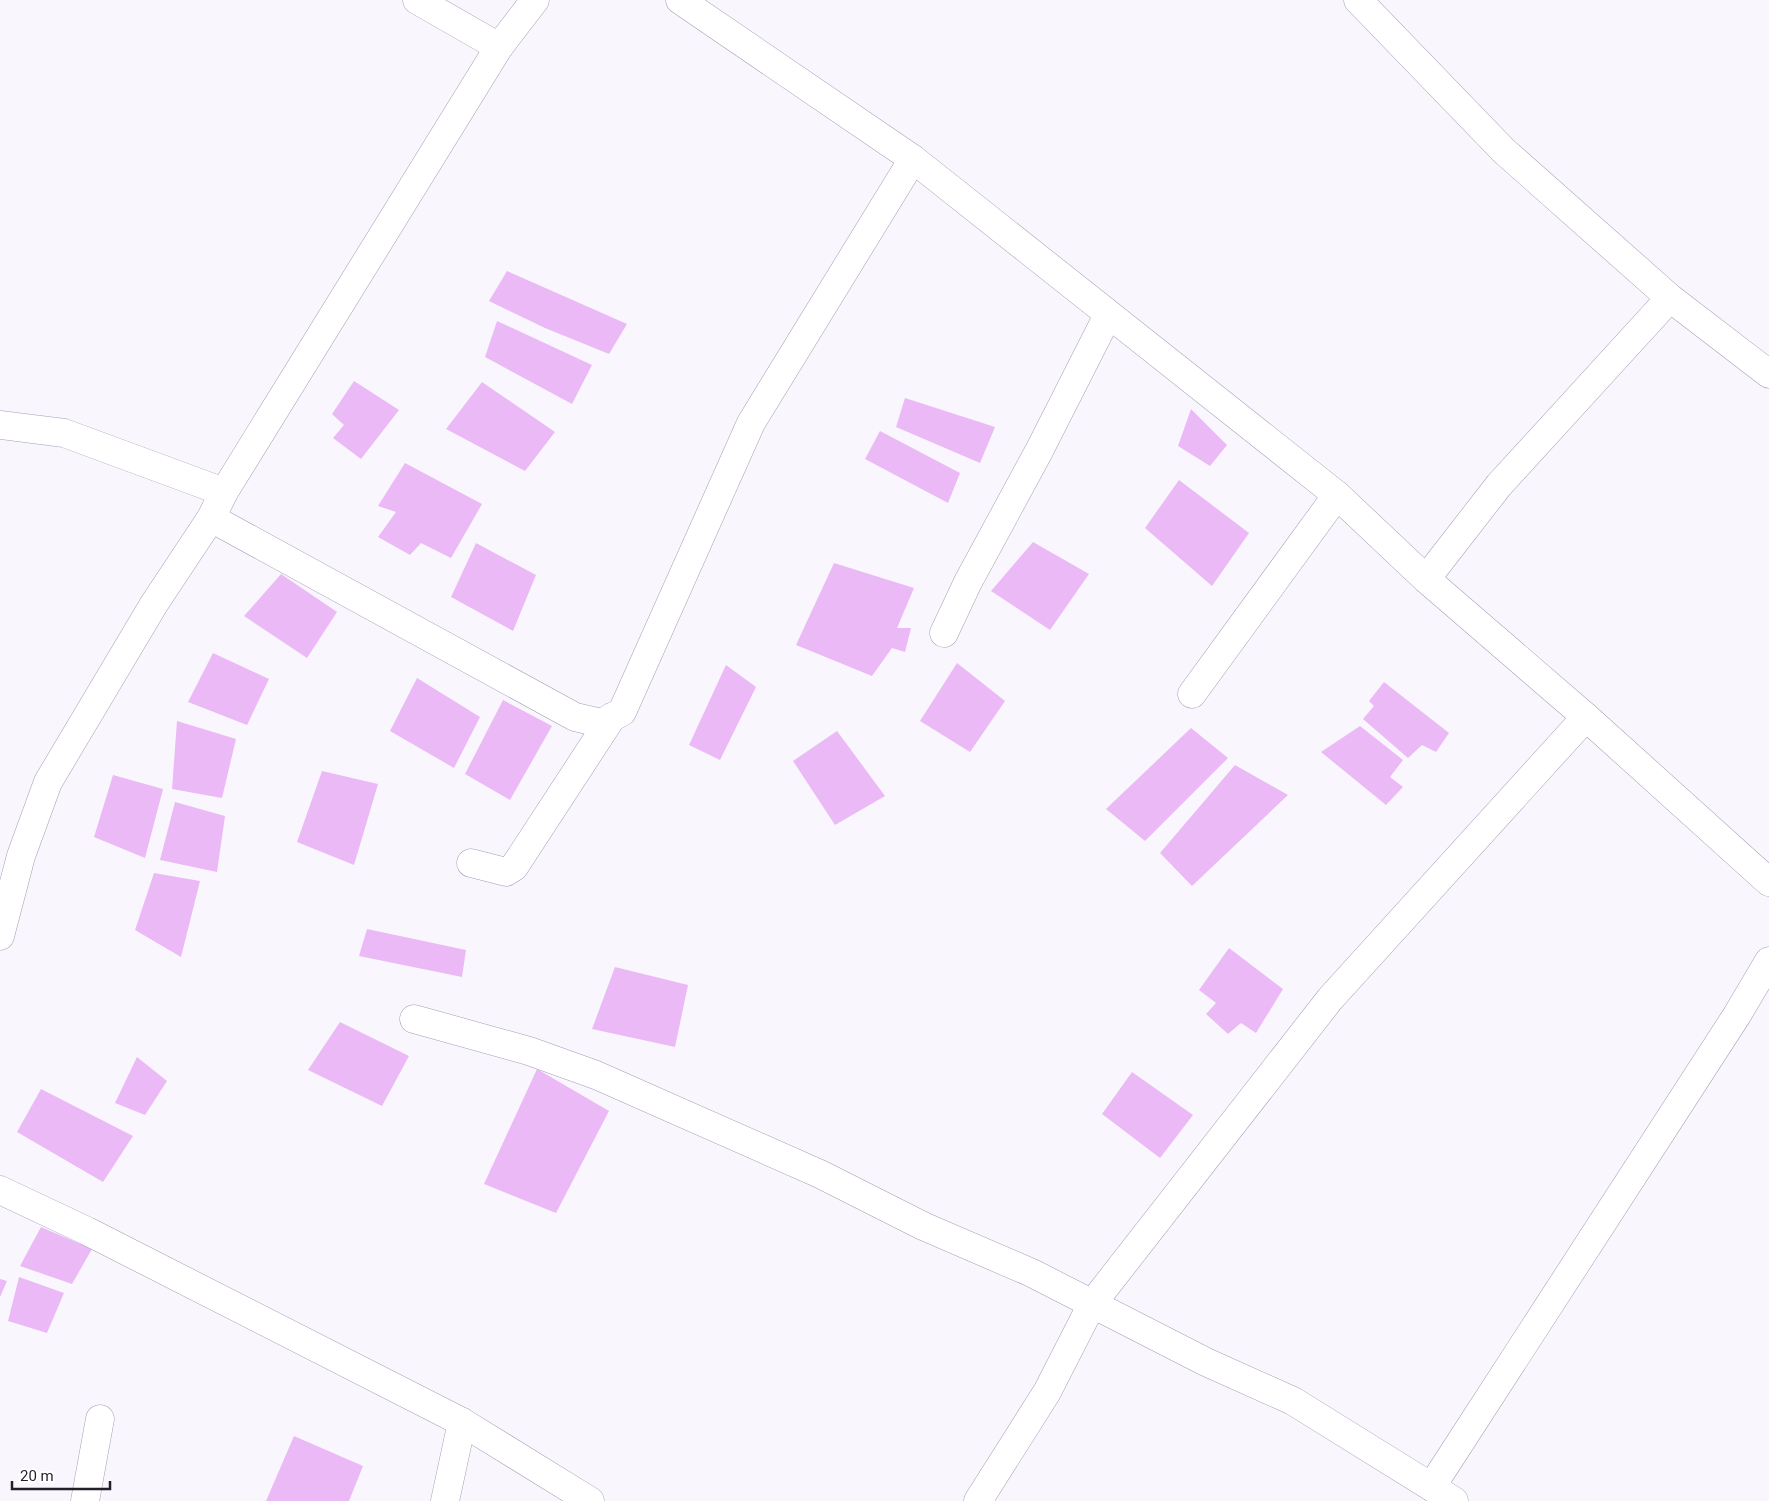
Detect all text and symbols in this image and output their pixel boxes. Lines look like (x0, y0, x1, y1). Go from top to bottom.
scale bar (12, 1458, 110, 1490)
text: 20 m (20, 1467, 54, 1485)

